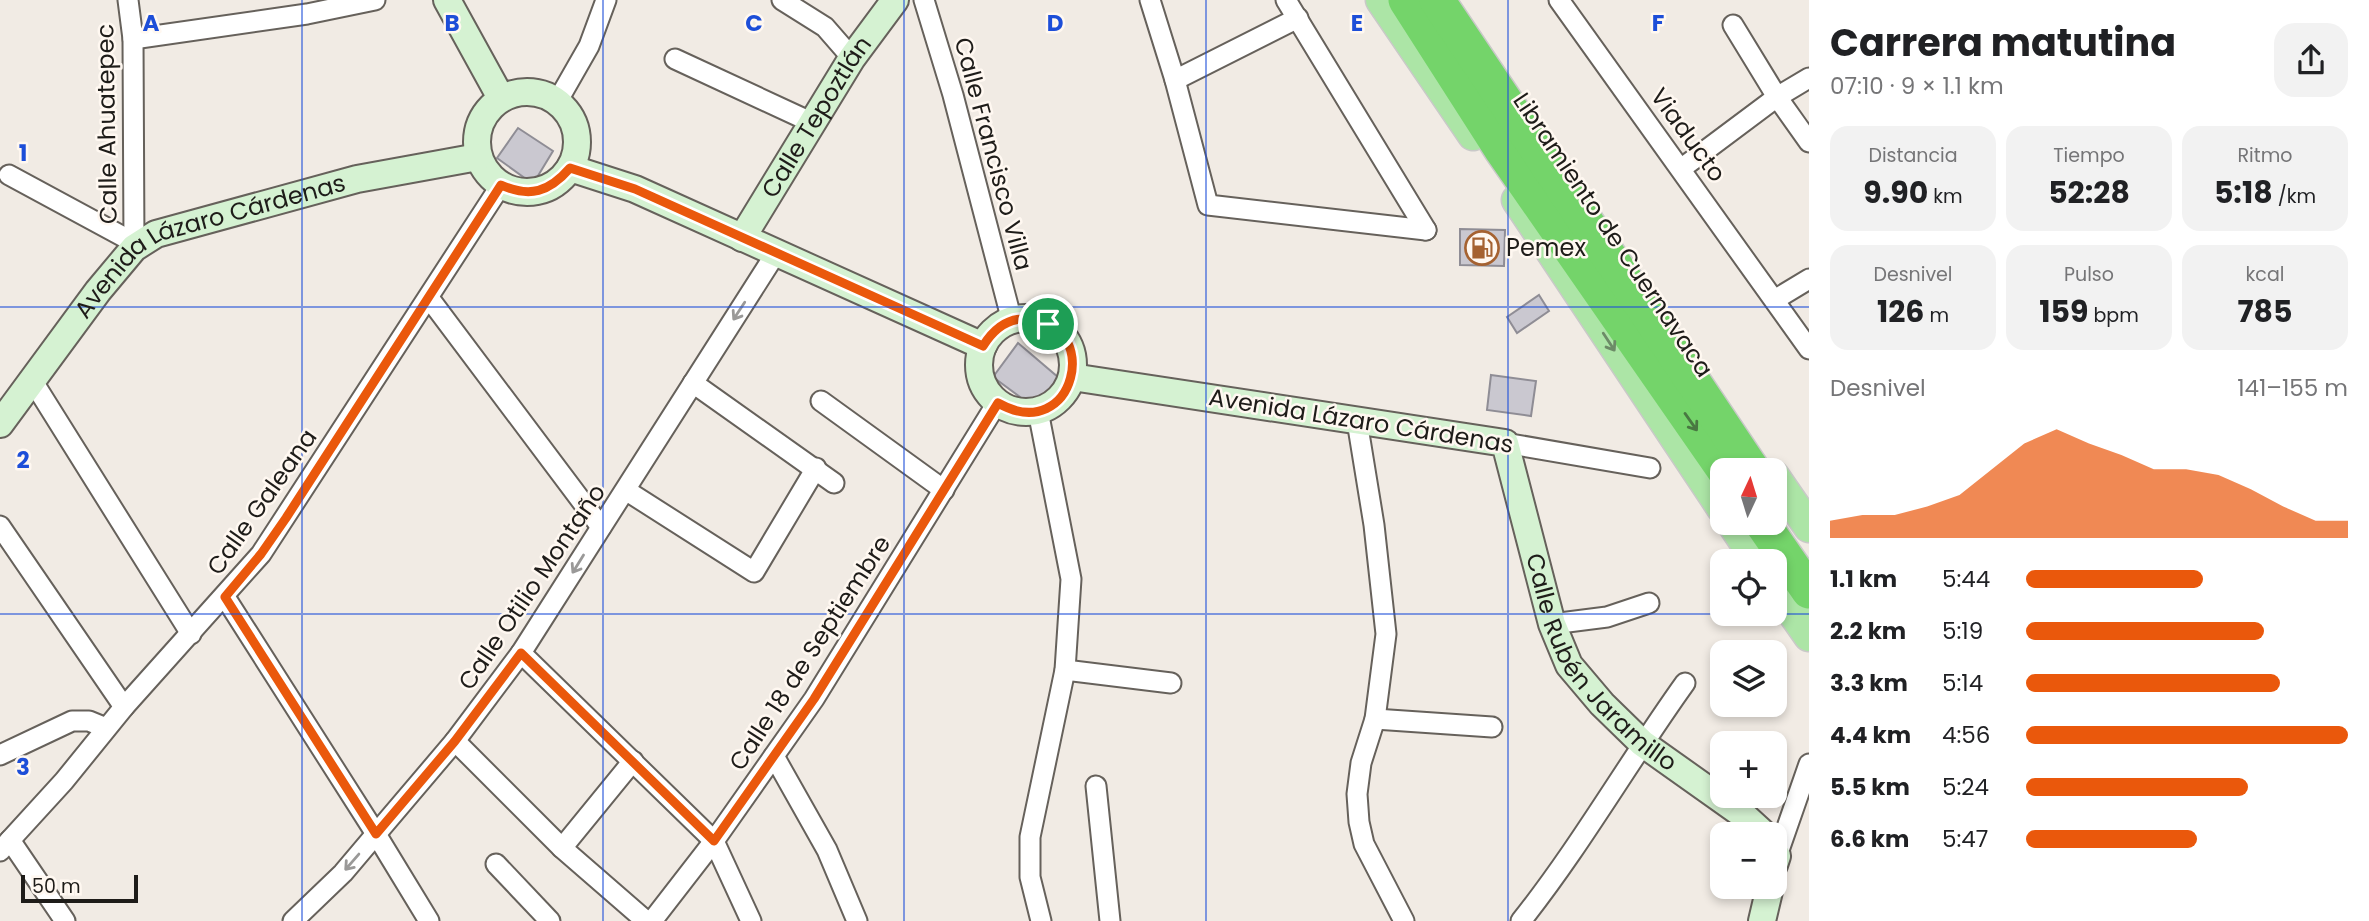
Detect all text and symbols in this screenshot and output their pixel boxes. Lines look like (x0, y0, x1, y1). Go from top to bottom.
text: A (143, 7, 160, 39)
text: B (444, 7, 460, 39)
text: C (745, 7, 763, 39)
text: D (1047, 7, 1063, 39)
text: E (1351, 7, 1363, 39)
text: F (1652, 7, 1664, 39)
text: Carrera matutina (1830, 16, 2176, 69)
button: share (2274, 23, 2348, 97)
street label: Calle Ahuatepec (88, 24, 125, 224)
street label: Calle Tepoztlán (753, 29, 879, 204)
street label: Calle Francisco Villa (946, 34, 1040, 274)
text: 07:10 · 9 × 1.1 km (1830, 70, 2004, 102)
street label: Viaducto (1643, 81, 1734, 188)
street label: Libramiento de Cuernavaca (1506, 86, 1721, 383)
text: 1 (19, 137, 27, 169)
text: Distancia (1869, 142, 1958, 169)
text: Tiempo (2053, 142, 2125, 169)
text: Ritmo (2238, 142, 2292, 169)
street label: Avenida Lázaro Cárdenas (66, 166, 349, 325)
text: 9.90 (1863, 171, 1928, 214)
text: 52:28 (2048, 171, 2130, 214)
text: 5:18 (2214, 171, 2273, 214)
text: km (1928, 183, 1963, 210)
text: /km (2273, 183, 2316, 210)
fuel station icon: Pemex (1463, 229, 1501, 267)
place label: Pemex (1506, 231, 1586, 264)
text: Desnivel (1873, 261, 1953, 288)
text: Pulso (2064, 261, 2114, 288)
text: kcal (2246, 261, 2284, 288)
text: 126 (1877, 290, 1924, 333)
text: 159 (2039, 290, 2088, 333)
text: 785 (2238, 290, 2293, 333)
pin (1018, 294, 1078, 354)
one-way arrow (732, 300, 746, 320)
text: m (1924, 302, 1949, 329)
text: bpm (2088, 302, 2139, 329)
icon: arrive (1029, 305, 1067, 343)
one-way arrow (1603, 331, 1617, 351)
text: Desnivel (1830, 372, 1926, 404)
text: 141–155 m (2237, 372, 2348, 404)
street label: Avenida Lázaro Cárdenas (1206, 380, 1516, 461)
one-way arrow (1684, 412, 1698, 431)
street label: Calle Galeana (199, 422, 324, 581)
text: 2 (16, 444, 30, 476)
north arrow (1710, 458, 1787, 536)
map controls (1710, 458, 1787, 899)
street label: Calle Otilio Montaño (450, 477, 613, 696)
street label: Calle 18 de Septiembre (721, 529, 898, 777)
button: locate (1710, 549, 1787, 626)
street label: Calle Rubén Jaramillo (1518, 550, 1684, 779)
one-way arrow (570, 554, 584, 574)
text: 1.1 km (1830, 563, 1897, 595)
text: 5:44 (1942, 563, 1990, 595)
text: 2.2 km (1830, 615, 1906, 647)
text: 5:19 (1942, 615, 1983, 647)
button: layers (1710, 640, 1787, 717)
text: 3.3 km (1830, 667, 1908, 699)
text: 5:14 (1942, 667, 1983, 699)
text: 4.4 km (1830, 719, 1911, 751)
text: 4:56 (1942, 719, 1990, 751)
button: + (1710, 731, 1787, 808)
text: 3 (16, 751, 30, 783)
text: 5.5 km (1830, 771, 1910, 803)
text: 5:24 (1942, 771, 1989, 803)
button: − (1710, 822, 1787, 899)
text: 6.6 km (1830, 823, 1909, 855)
text: 5:47 (1942, 823, 1988, 855)
one-way arrow (344, 853, 360, 871)
scale bar (21, 872, 138, 904)
text: 50 m (32, 873, 81, 900)

